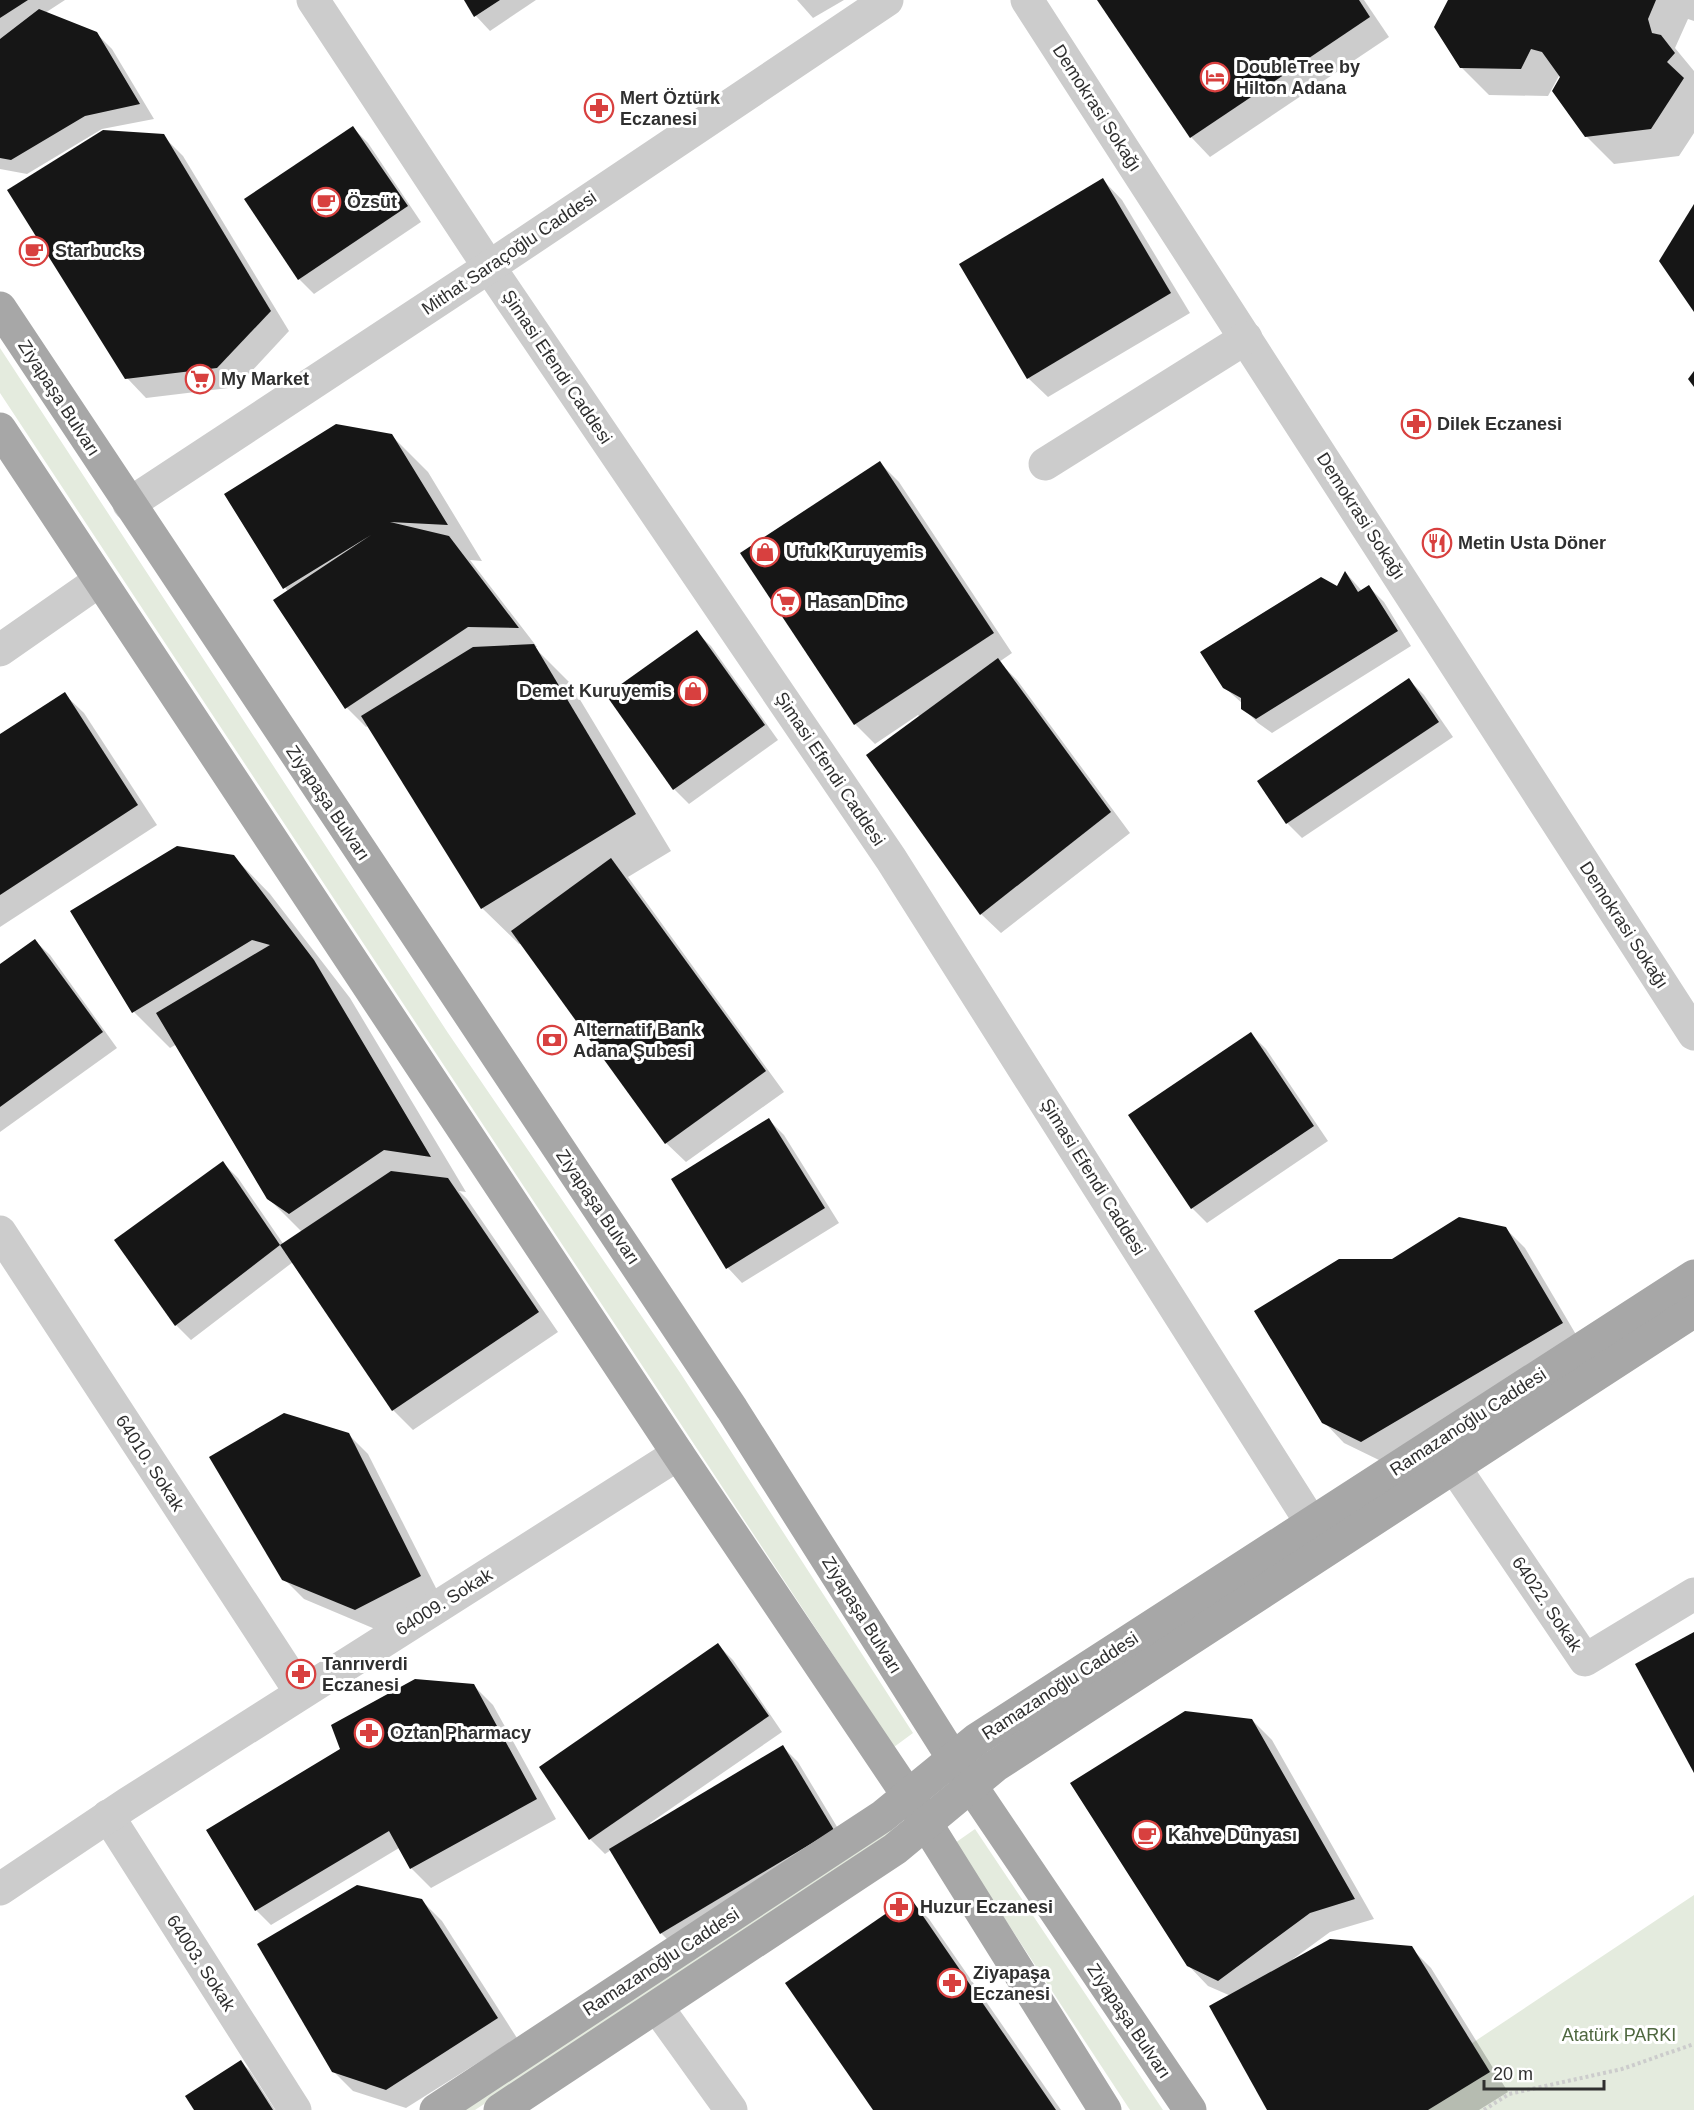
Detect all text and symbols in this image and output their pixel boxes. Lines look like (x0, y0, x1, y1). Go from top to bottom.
street label: Demokrasi Sokağı (1049, 41, 1145, 175)
place label: DoubleTree by Hilton Adana (1236, 57, 1360, 98)
hotel icon: DoubleTree by Hilton Adana (1199, 61, 1231, 93)
place label: Mert Öztürk Eczanesi (620, 88, 721, 129)
pharmacy icon: Mert Öztürk Eczanesi (583, 92, 615, 124)
cafe icon: Özsüt (310, 186, 342, 218)
street label: Mithat Saraçoğlu Caddesi (418, 187, 600, 319)
place label: Özsüt (347, 192, 397, 212)
cafe icon: Starbucks (18, 235, 50, 267)
place label: Starbucks (55, 241, 142, 261)
street label: Şimasi Efendi Caddesi (498, 286, 616, 448)
street label: Ziyapaşa Bulvarı (14, 336, 104, 460)
supermarket icon: My Market (184, 363, 216, 395)
place label: My Market (221, 369, 309, 389)
pharmacy icon: Dilek Eczanesi (1400, 408, 1432, 440)
place label: Dilek Eczanesi (1437, 414, 1562, 434)
street label: Demokrasi Sokağı (1313, 449, 1409, 583)
restaurant icon: Metin Usta Döner (1421, 527, 1453, 559)
place label: Metin Usta Döner (1458, 533, 1606, 553)
shop icon: Ufuk Kuruyemis (749, 536, 781, 568)
place label: Ufuk Kuruyemis (786, 542, 924, 562)
supermarket icon: Hasan Dinc (770, 586, 802, 618)
place label: Hasan Dinc (807, 592, 905, 612)
shop icon: Demet Kuruyemis (677, 675, 709, 707)
place label: Demet Kuruyemis (519, 681, 672, 701)
street label: Şimasi Efendi Caddesi (771, 688, 889, 850)
street label: Ziyapaşa Bulvarı (282, 742, 374, 864)
street label: Demokrasi Sokağı (1576, 858, 1672, 992)
place label: Alternatif Bank Adana Şubesi (573, 1020, 702, 1061)
bank icon: Alternatif Bank Adana Şubesi (536, 1024, 568, 1056)
street label: Şimasi Efendi Caddesi (1037, 1095, 1149, 1259)
street label: Ziyapaşa Bulvarı (552, 1146, 644, 1268)
street label: Ramazanoğlu Caddesi (1386, 1364, 1550, 1480)
street label: 64010. Sokak (112, 1411, 189, 1515)
street label: Ziyapaşa Bulvarı (818, 1553, 906, 1677)
street label: 64022. Sokak (1508, 1553, 1587, 1656)
street label: 64009. Sokak (392, 1564, 497, 1640)
street label: Ramazanoğlu Caddesi (978, 1628, 1142, 1744)
place label: Tanrıverdi Eczanesi (322, 1654, 408, 1695)
pharmacy icon: Tanrıverdi Eczanesi (285, 1658, 317, 1690)
pharmacy icon: Oztan Pharmacy (353, 1717, 385, 1749)
place label: Oztan Pharmacy (390, 1723, 531, 1743)
cafe icon: Kahve Dünyası (1131, 1819, 1163, 1851)
place label: Kahve Dünyası (1168, 1825, 1297, 1845)
pharmacy icon: Huzur Eczanesi (883, 1891, 915, 1923)
place label: Huzur Eczanesi (920, 1897, 1053, 1917)
street label: Ramazanoğlu Caddesi (579, 1904, 743, 2020)
street label: 64003. Sokak (163, 1911, 240, 2015)
street label: Ziyapaşa Bulvarı (1083, 1960, 1175, 2082)
place label: Ziyapaşa Eczanesi (973, 1963, 1051, 2004)
pharmacy icon: Ziyapaşa Eczanesi (936, 1967, 968, 1999)
park label: Atatürk PARKI (1562, 2025, 1676, 2045)
scale bar (1484, 2053, 1604, 2091)
text: 20 m (1493, 2064, 1533, 2084)

